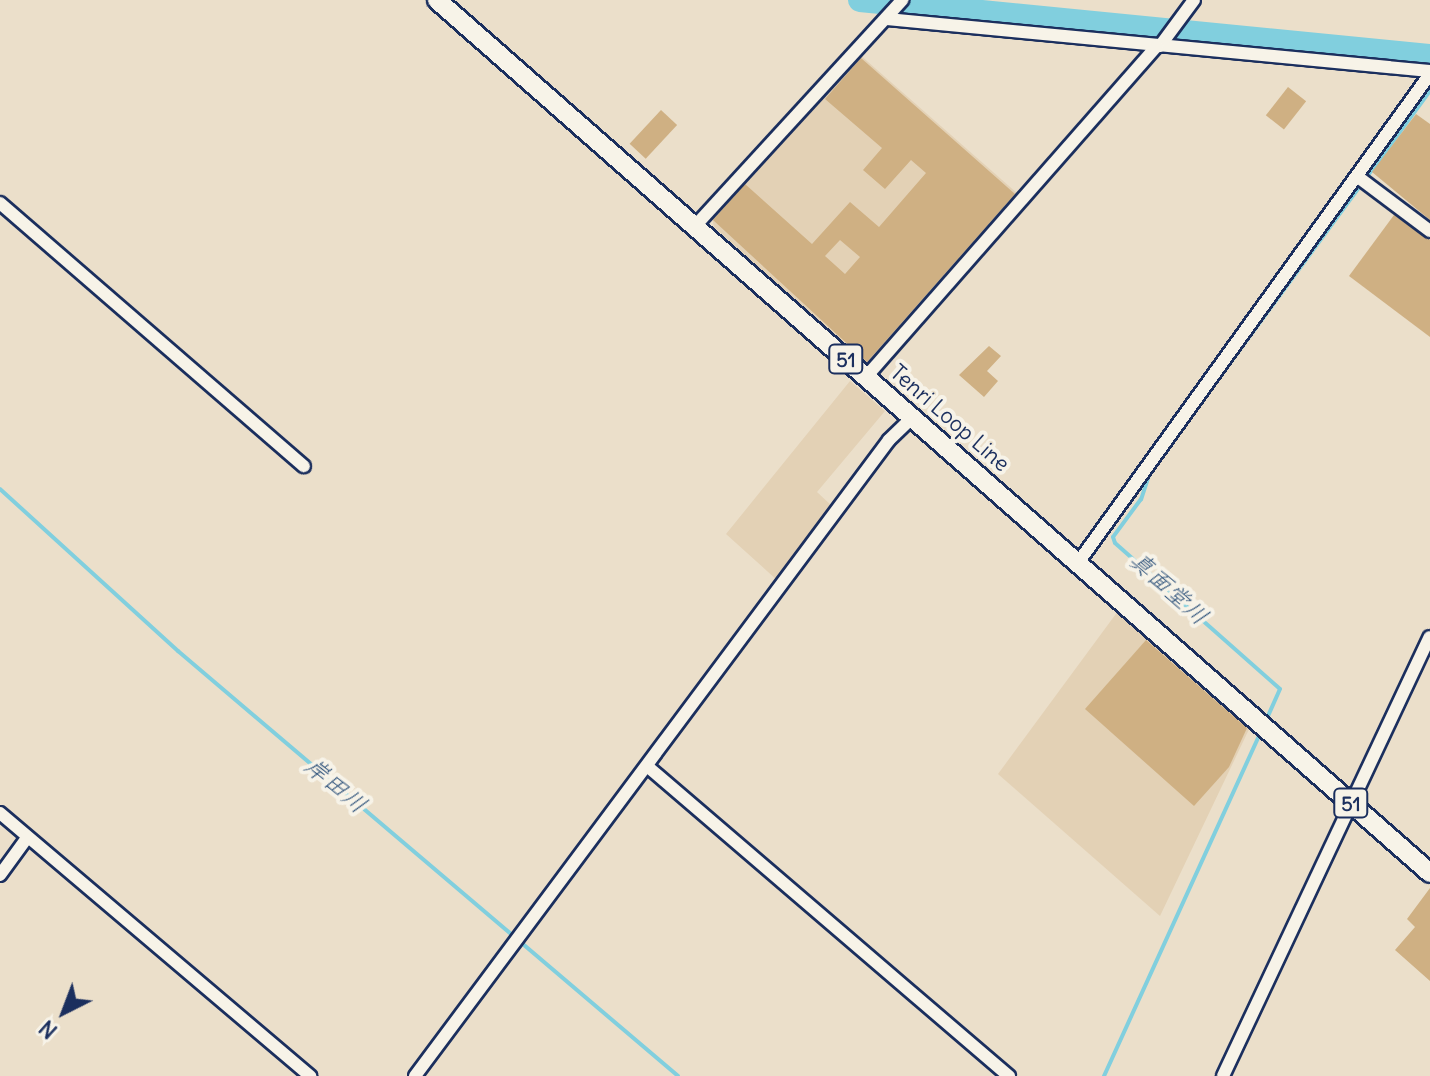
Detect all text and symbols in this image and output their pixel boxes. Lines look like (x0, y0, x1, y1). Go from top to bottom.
road number: 51 (828, 343, 864, 375)
street label: Tenri Loop Line (885, 359, 1015, 477)
water label: 真面堂川 (1124, 545, 1214, 631)
water label: 岸田川 (299, 751, 373, 819)
road number: 51 (1333, 787, 1369, 819)
north arrow (24, 972, 104, 1052)
text: N (33, 1014, 63, 1045)

